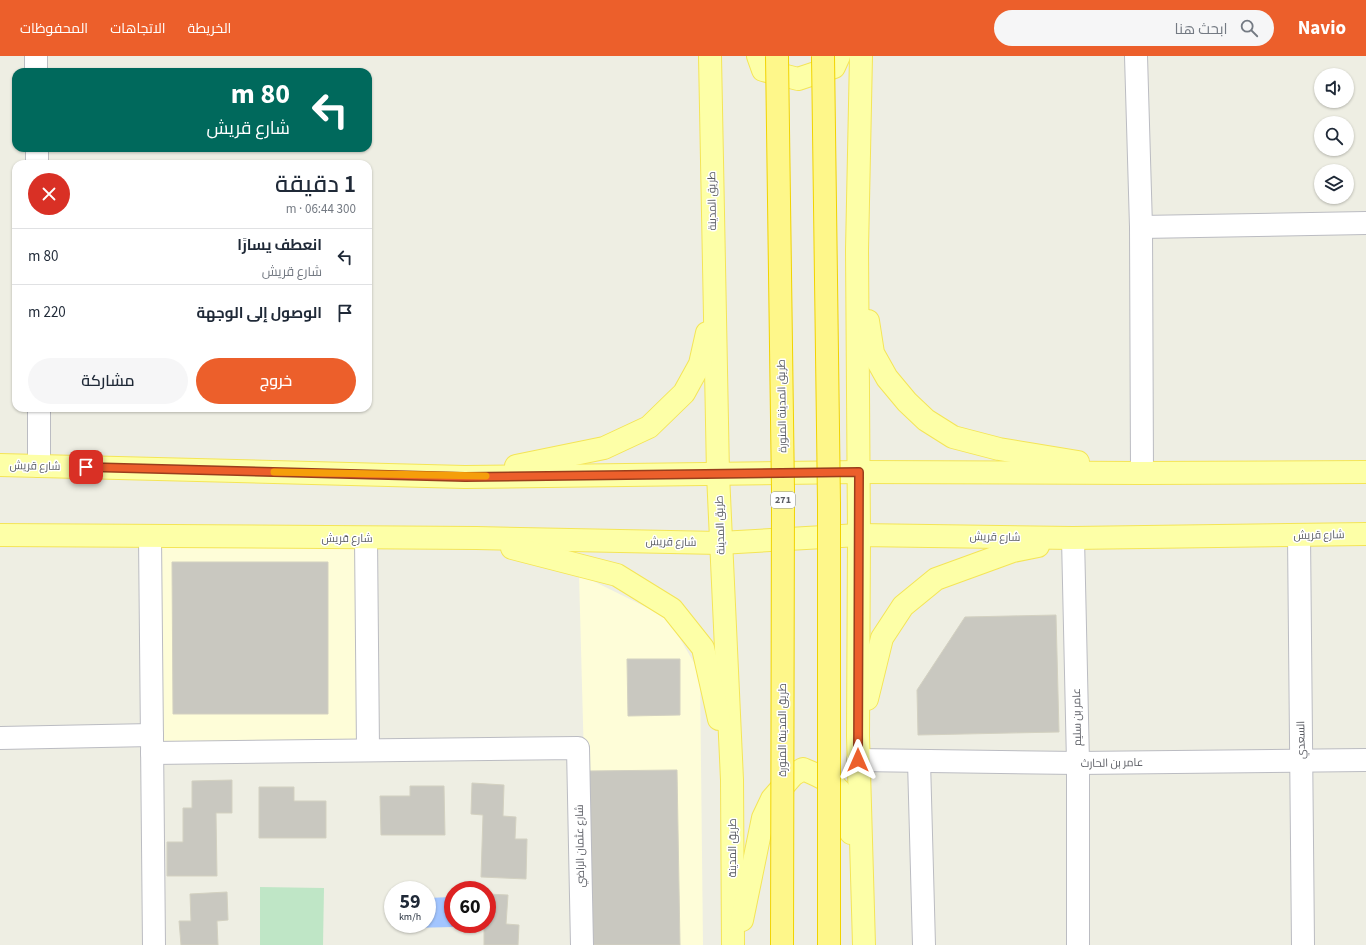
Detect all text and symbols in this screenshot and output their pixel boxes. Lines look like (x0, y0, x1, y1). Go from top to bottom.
search box (994, 10, 1274, 46)
text: Navio (1298, 15, 1346, 42)
icon: search (1238, 17, 1260, 39)
text: المحفوظات (20, 19, 88, 39)
text: الاتجاهات (110, 19, 166, 39)
text: الخريطة (188, 19, 231, 39)
text: ابحث هنا (1175, 19, 1228, 40)
map controls (1314, 68, 1354, 204)
button: sound (1314, 68, 1354, 108)
text: 80 m (231, 74, 290, 114)
icon: left (304, 84, 356, 136)
text: شارع قريش (207, 116, 290, 141)
button: search (1314, 116, 1354, 156)
button: layers (1314, 164, 1354, 204)
text: 1 دقيقة (275, 167, 356, 202)
street label: طريق المدينة (704, 171, 720, 231)
button: close (28, 173, 70, 215)
text: 300 m · 06:44 (286, 200, 356, 218)
text: انعطف يسارًا (237, 235, 322, 256)
text: 80 m (28, 246, 58, 267)
icon: left (334, 246, 356, 268)
text: شارع قريش (262, 263, 322, 281)
text: 220 m (28, 302, 66, 323)
icon: arrive (334, 302, 356, 324)
text: الوصول إلى الوجهة (196, 303, 322, 324)
button: مشاركة (28, 358, 188, 404)
button: خروج (196, 358, 356, 404)
street label: طريق المدينة المنورة (774, 359, 790, 453)
pin (69, 450, 103, 484)
icon: arrive (75, 456, 97, 478)
street label: شارع قريش (9, 458, 61, 474)
road number: 271 (771, 492, 795, 508)
street label: طريق المدينة (711, 495, 729, 555)
street label: شارع قريش (1293, 527, 1345, 543)
street label: شارع قريش (969, 529, 1021, 545)
street label: شارع قريش (321, 531, 373, 546)
street label: شارع قريش (645, 534, 697, 550)
street label: طريق المدينة المنورة (775, 683, 790, 777)
street label: عامر بن سليم (1069, 688, 1085, 746)
street label: السعدي (1293, 721, 1310, 759)
position arrow (837, 739, 879, 781)
street label: عامر بن الحارث (1081, 755, 1143, 771)
street label: شارع عثمان الراضي (572, 804, 588, 888)
street label: طريق المدينة (725, 818, 740, 878)
speed limit sign: 60 (444, 881, 496, 933)
text: 59 (399, 888, 421, 916)
text: km/h (399, 910, 421, 924)

